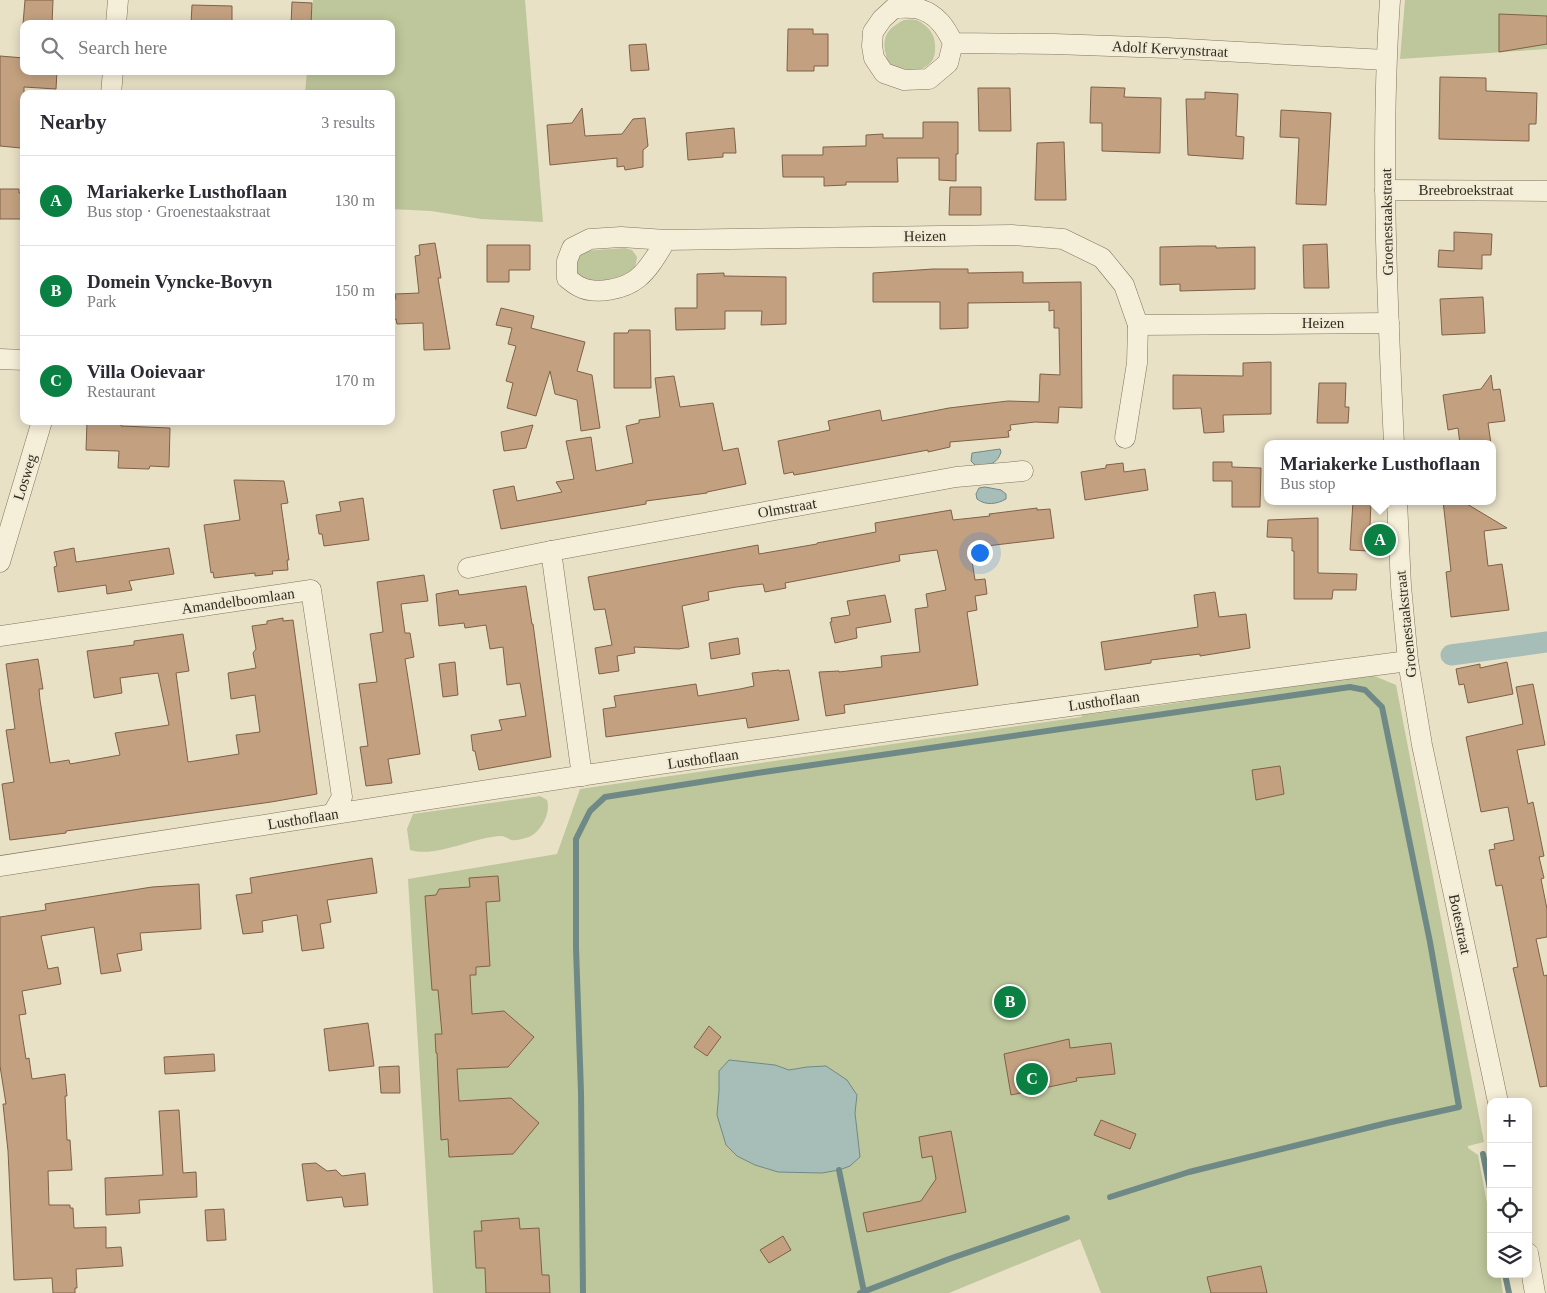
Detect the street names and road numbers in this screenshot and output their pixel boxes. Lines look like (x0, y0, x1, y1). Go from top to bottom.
street label: Adolf Kervynstraat (1112, 38, 1229, 60)
street label: Groenestaakstraat (1378, 167, 1396, 276)
street label: Breebroekstraat (1419, 182, 1514, 198)
street label: Heizen (904, 228, 947, 244)
street label: Heizen (1302, 315, 1345, 331)
street label: Losweg (10, 451, 40, 502)
street label: Olmstraat (756, 495, 818, 521)
street label: Groenestaakstraat (1392, 569, 1420, 678)
street label: Amandelboomlaan (180, 585, 296, 617)
street label: Lusthoflaan (1067, 688, 1141, 714)
street label: Lusthoflaan (666, 746, 740, 772)
street label: Lusthoflaan (266, 805, 340, 833)
street label: Botestraat (1446, 893, 1474, 956)

